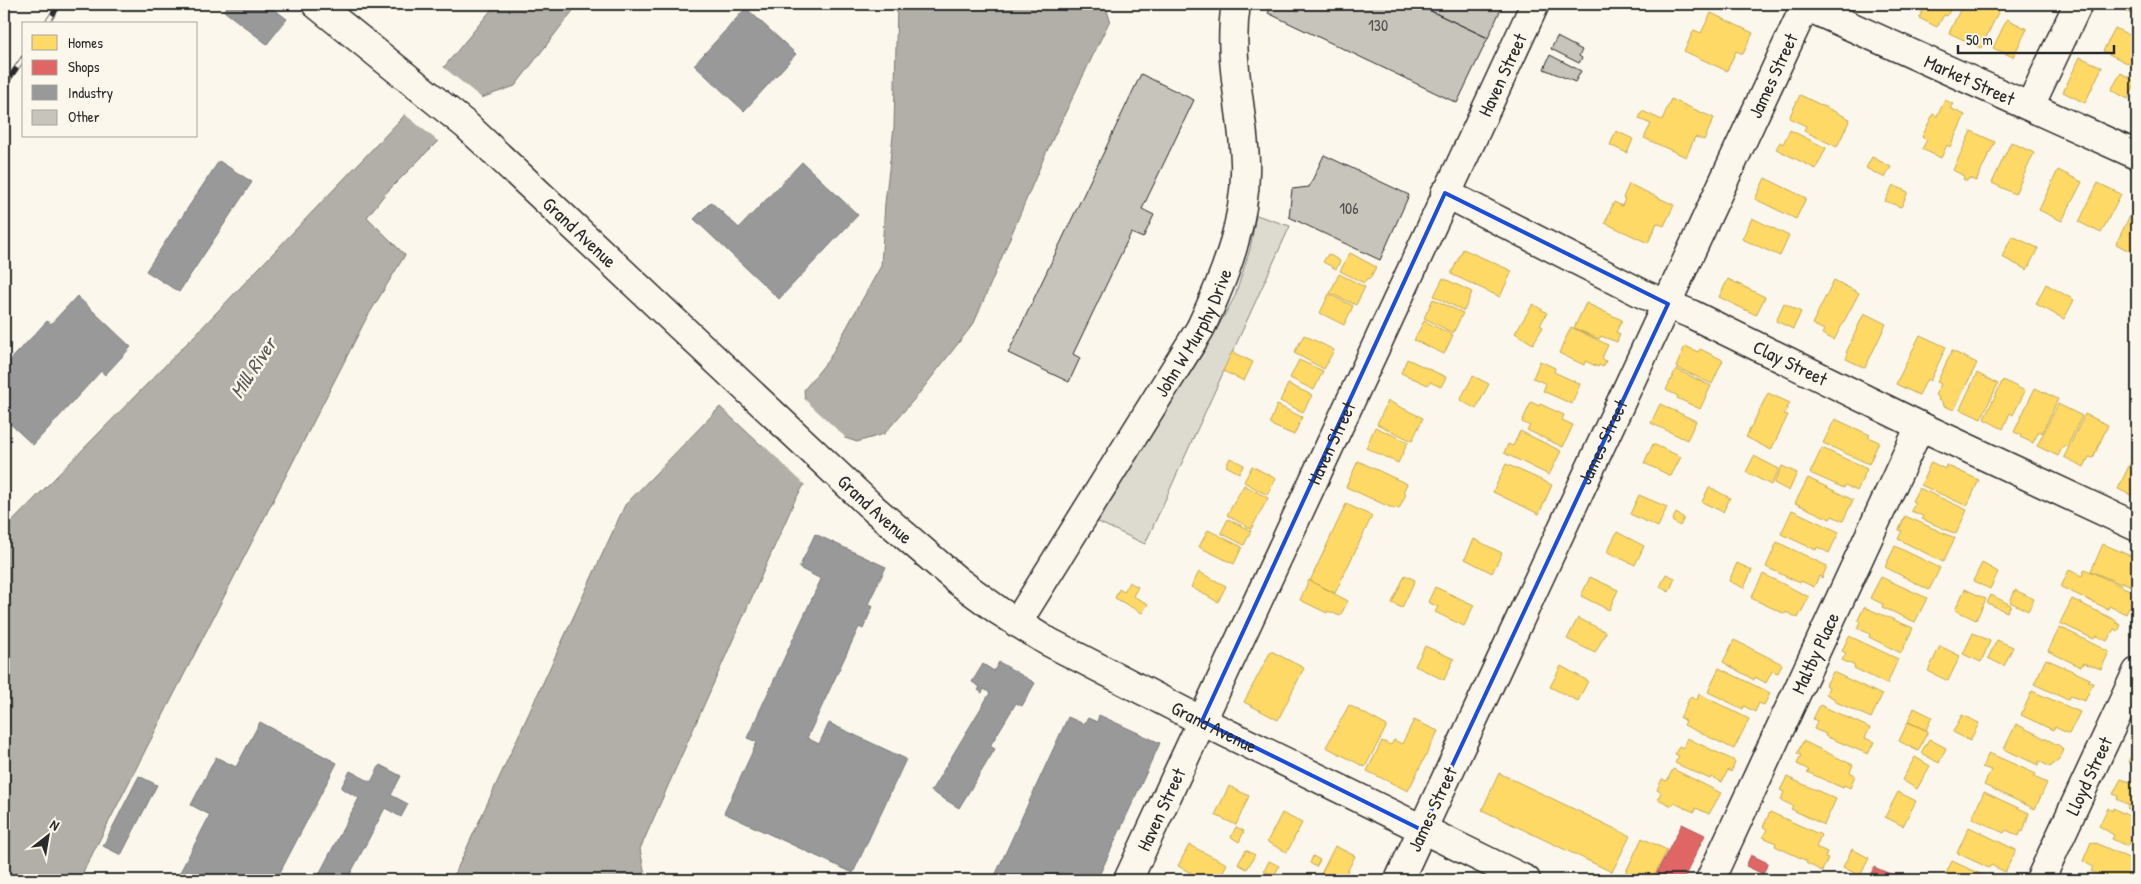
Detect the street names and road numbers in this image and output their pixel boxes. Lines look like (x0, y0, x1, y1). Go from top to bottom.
street label: James Street (1742, 28, 1804, 122)
street label: Haven Street (1472, 29, 1533, 120)
street label: Market Street (1920, 48, 2020, 112)
street label: Grand Avenue (537, 191, 623, 274)
street label: John W Murphy Drive (1148, 264, 1238, 402)
street label: Clay Street (1749, 333, 1832, 392)
street label: James Street (1571, 395, 1634, 489)
street label: Haven Street (1301, 397, 1362, 489)
street label: Grand Avenue (832, 468, 919, 550)
street label: Maltby Place (1785, 608, 1845, 698)
street label: Grand Avenue (1167, 694, 1262, 759)
street label: Lloyd Street (2059, 732, 2118, 819)
street label: James Street (1401, 762, 1463, 856)
street label: Haven Street (1130, 763, 1192, 855)

